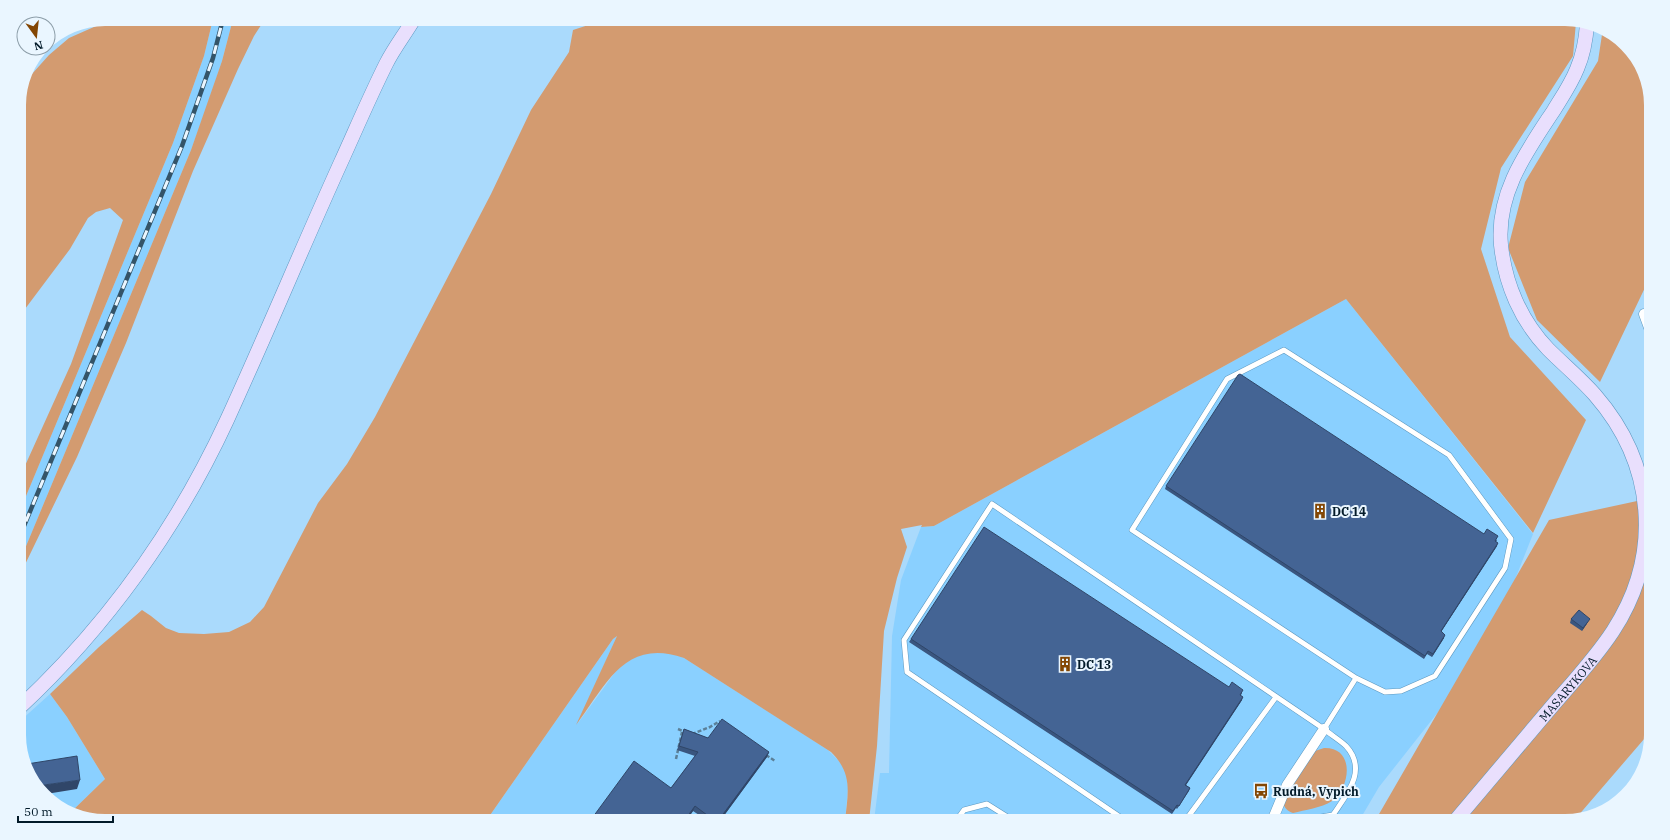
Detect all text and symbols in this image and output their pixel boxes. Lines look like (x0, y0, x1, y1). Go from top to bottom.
north arrow (16, 16, 56, 56)
text: N (32, 38, 45, 54)
building icon: DC 14 (1311, 502, 1329, 520)
place label: DC 14 (1332, 504, 1366, 519)
street label: MASARYKOVA (1535, 652, 1600, 724)
building icon: DC 13 (1056, 655, 1074, 673)
place label: DC 13 (1077, 657, 1111, 672)
bus stop icon: Rudná, Vypich (1252, 782, 1270, 800)
place label: Rudná, Vypich (1273, 784, 1359, 799)
scale bar (18, 798, 113, 824)
text: 50 m (24, 804, 53, 819)

